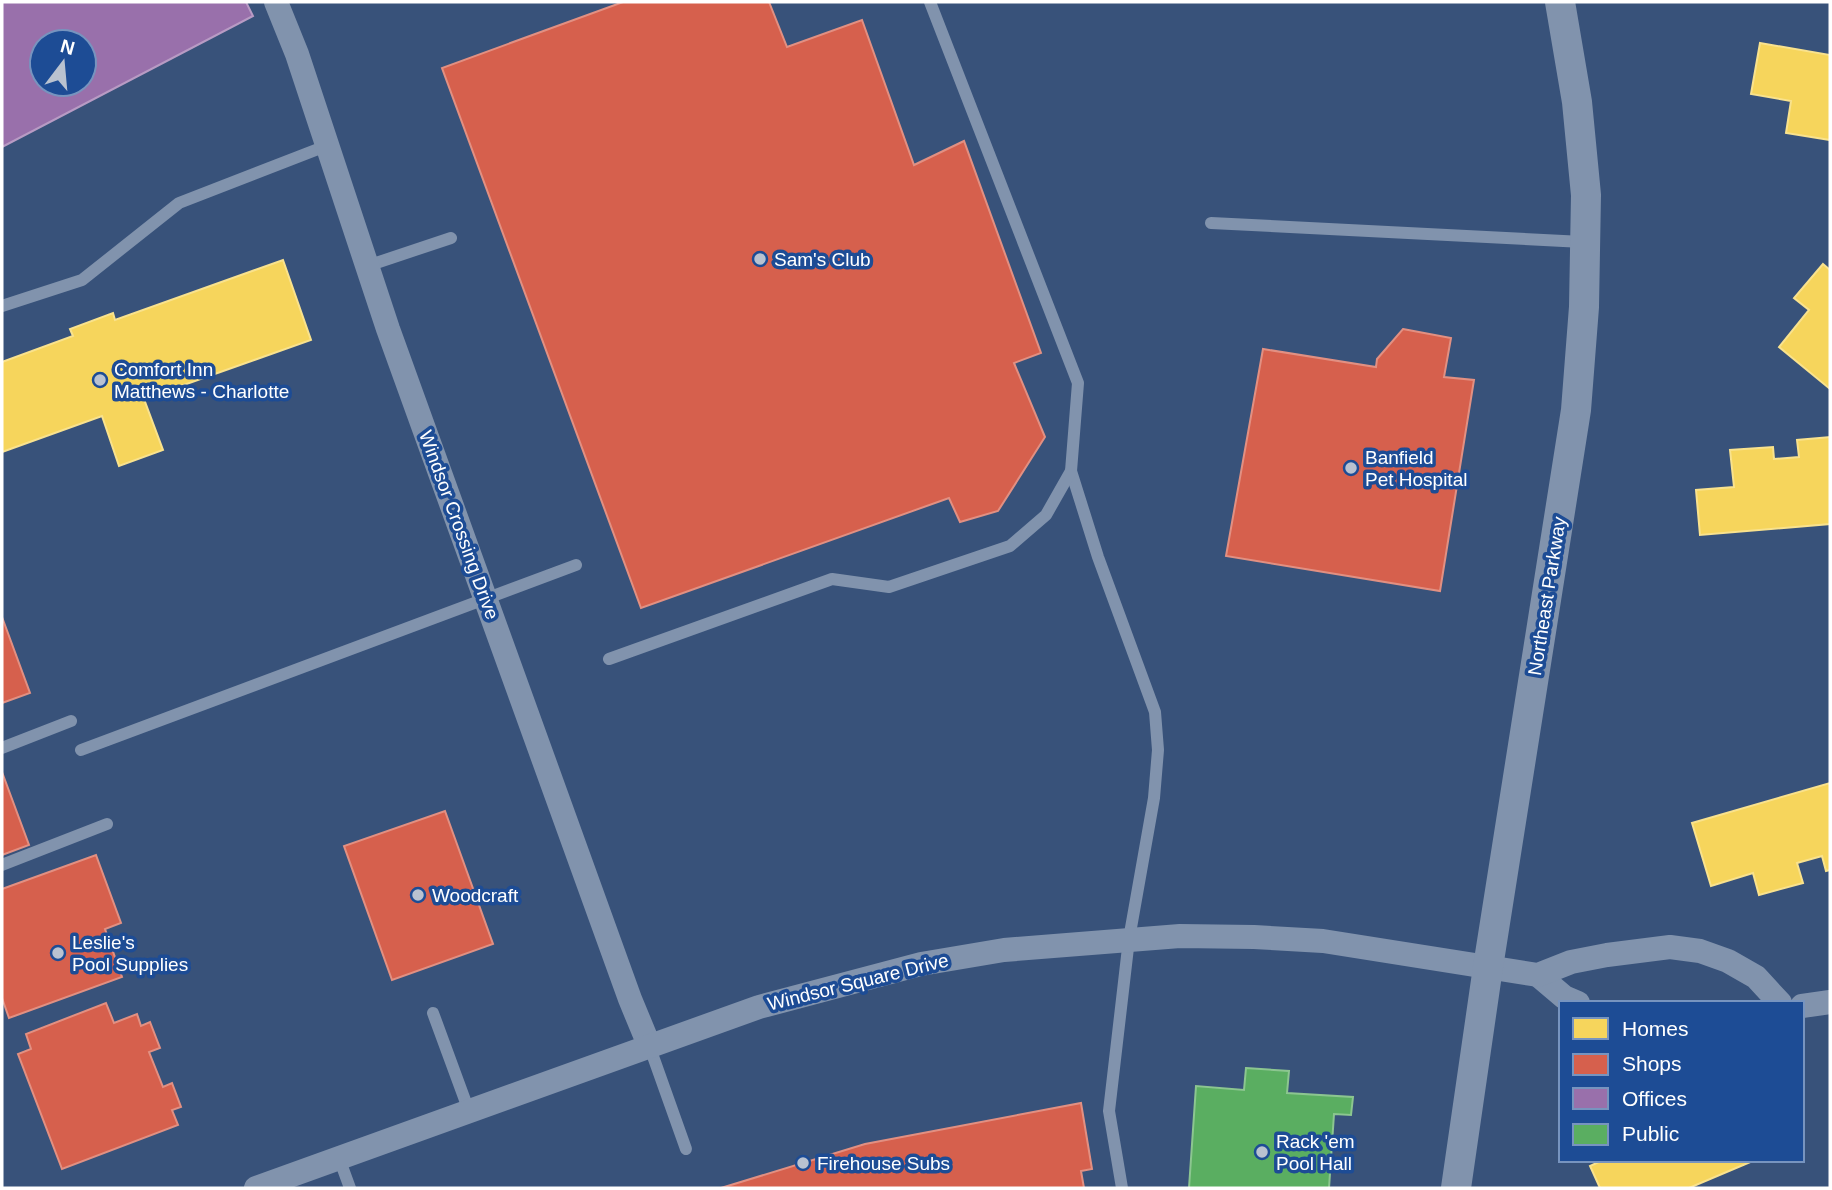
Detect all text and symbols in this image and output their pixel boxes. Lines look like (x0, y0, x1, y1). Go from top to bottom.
north arrow (28, 28, 98, 98)
text: N (58, 35, 77, 59)
place label: Sam's Club (774, 249, 871, 270)
marker: Sam's Club (752, 251, 768, 267)
place label: Comfort Inn Matthews - Charlotte (114, 359, 289, 402)
marker: Comfort Inn Matthews - Charlotte (92, 372, 108, 388)
street label: Windsor Crossing Drive (415, 428, 503, 622)
place label: Banfield Pet Hospital (1365, 447, 1467, 490)
marker: Banfield Pet Hospital (1343, 460, 1359, 476)
street label: Northeast Parkway (1524, 515, 1570, 677)
place label: Woodcraft (432, 885, 519, 906)
marker: Woodcraft (410, 887, 426, 903)
place label: Leslie's Pool Supplies (72, 932, 188, 975)
marker: Leslie's Pool Supplies (50, 945, 66, 961)
street label: Windsor Square Drive (765, 949, 951, 1015)
legend (1559, 1001, 1804, 1162)
text: Homes (1622, 1017, 1689, 1040)
text: Shops (1622, 1052, 1682, 1075)
text: Offices (1622, 1087, 1687, 1110)
text: Public (1622, 1122, 1679, 1145)
place label: Rack 'em Pool Hall (1276, 1131, 1355, 1174)
marker: Rack 'em Pool Hall (1254, 1144, 1270, 1160)
place label: Firehouse Subs (817, 1153, 950, 1174)
marker: Firehouse Subs (795, 1155, 811, 1171)

